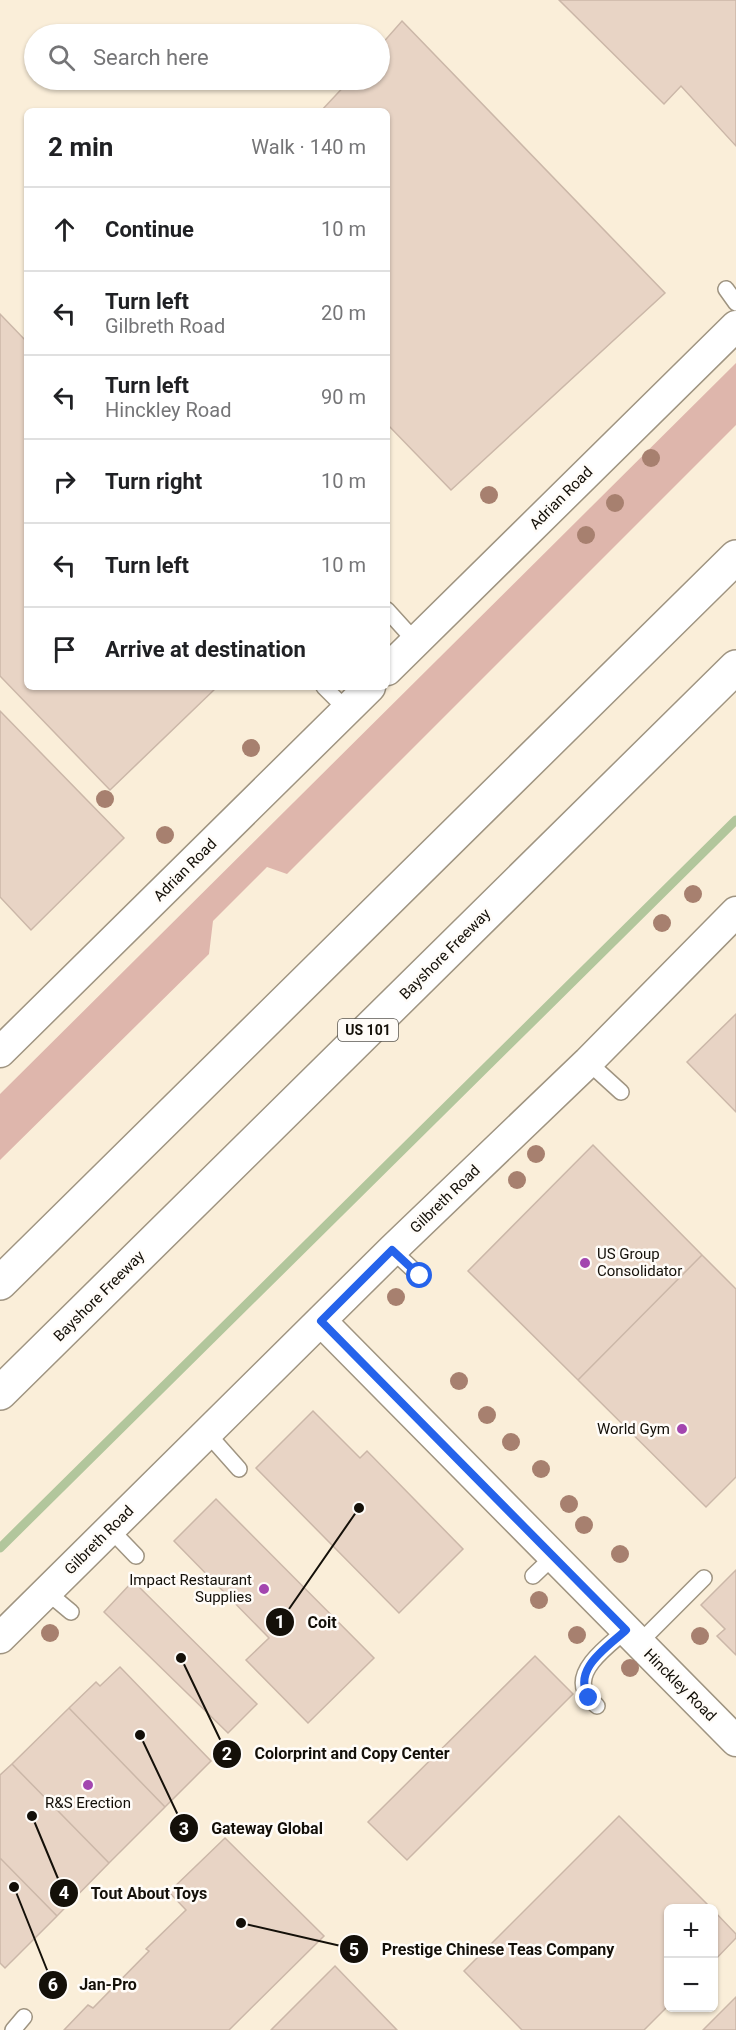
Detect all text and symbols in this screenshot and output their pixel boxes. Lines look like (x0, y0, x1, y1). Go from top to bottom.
search box (24, 24, 390, 90)
icon: search (45, 41, 78, 74)
text: Search here (93, 45, 209, 70)
text: 2 min (48, 132, 113, 162)
text: Walk · 140 m (251, 135, 366, 159)
icon: ahead (48, 213, 81, 246)
text: Continue (105, 217, 194, 242)
text: 10 m (321, 217, 366, 241)
text: Turn left (105, 289, 189, 314)
icon: left (48, 297, 81, 330)
text: 20 m (321, 301, 366, 325)
text: Gilbreth Road (105, 314, 225, 338)
text: Turn left (105, 373, 189, 398)
icon: left (48, 381, 81, 414)
text: 90 m (321, 385, 366, 409)
text: Hinckley Road (105, 398, 231, 422)
street label: Adrian Road (526, 463, 596, 533)
icon: right (48, 465, 81, 498)
text: Turn right (105, 469, 202, 494)
text: 10 m (321, 469, 366, 493)
icon: left (48, 549, 81, 582)
text: Turn left (105, 553, 189, 578)
text: 10 m (321, 553, 366, 577)
icon: arrive (48, 633, 81, 666)
text: Arrive at destination (105, 637, 306, 662)
street label: Adrian Road (150, 835, 220, 905)
street label: Bayshore Freeway (396, 905, 494, 1003)
road number: US 101 (338, 1019, 398, 1041)
street label: Gilbreth Road (406, 1161, 484, 1237)
place label: US Group Consolidator (597, 1245, 682, 1280)
street label: Bayshore Freeway (50, 1247, 148, 1345)
marker: US Group Consolidator (578, 1256, 592, 1270)
route start (406, 1262, 432, 1288)
place label: World Gym (597, 1420, 670, 1438)
marker: World Gym (675, 1422, 689, 1436)
street label: Gilbreth Road (61, 1502, 137, 1578)
place label: Impact Restaurant Supplies (129, 1571, 252, 1606)
marker: Impact Restaurant Supplies (257, 1582, 271, 1596)
callout: Coit (265, 1605, 348, 1639)
text: 1 (275, 1611, 285, 1632)
text: Coit (307, 1613, 337, 1632)
street label: Hinckley Road (640, 1645, 720, 1725)
route end (575, 1684, 601, 1710)
callout: Colorprint and Copy Center (212, 1737, 462, 1771)
text: 2 (222, 1743, 232, 1764)
text: Colorprint and Copy Center (254, 1744, 450, 1763)
marker: R&S Erection (81, 1778, 95, 1792)
place label: R&S Erection (45, 1794, 131, 1812)
callout: Gateway Global (169, 1811, 335, 1845)
text: 3 (179, 1818, 189, 1839)
text: Gateway Global (211, 1819, 323, 1838)
callout: Tout About Toys (49, 1876, 220, 1910)
text: 4 (59, 1882, 69, 1903)
text: Tout About Toys (91, 1884, 207, 1903)
map controls (664, 1904, 718, 2012)
button: + (664, 1904, 718, 1958)
callout: Prestige Chinese Teas Company (339, 1932, 626, 1966)
text: 5 (349, 1939, 359, 1960)
text: Prestige Chinese Teas Company (382, 1940, 615, 1959)
button: − (664, 1958, 718, 2012)
callout: Jan-Pro (38, 1968, 149, 2002)
text: 6 (48, 1974, 58, 1995)
text: Jan-Pro (79, 1975, 137, 1994)

